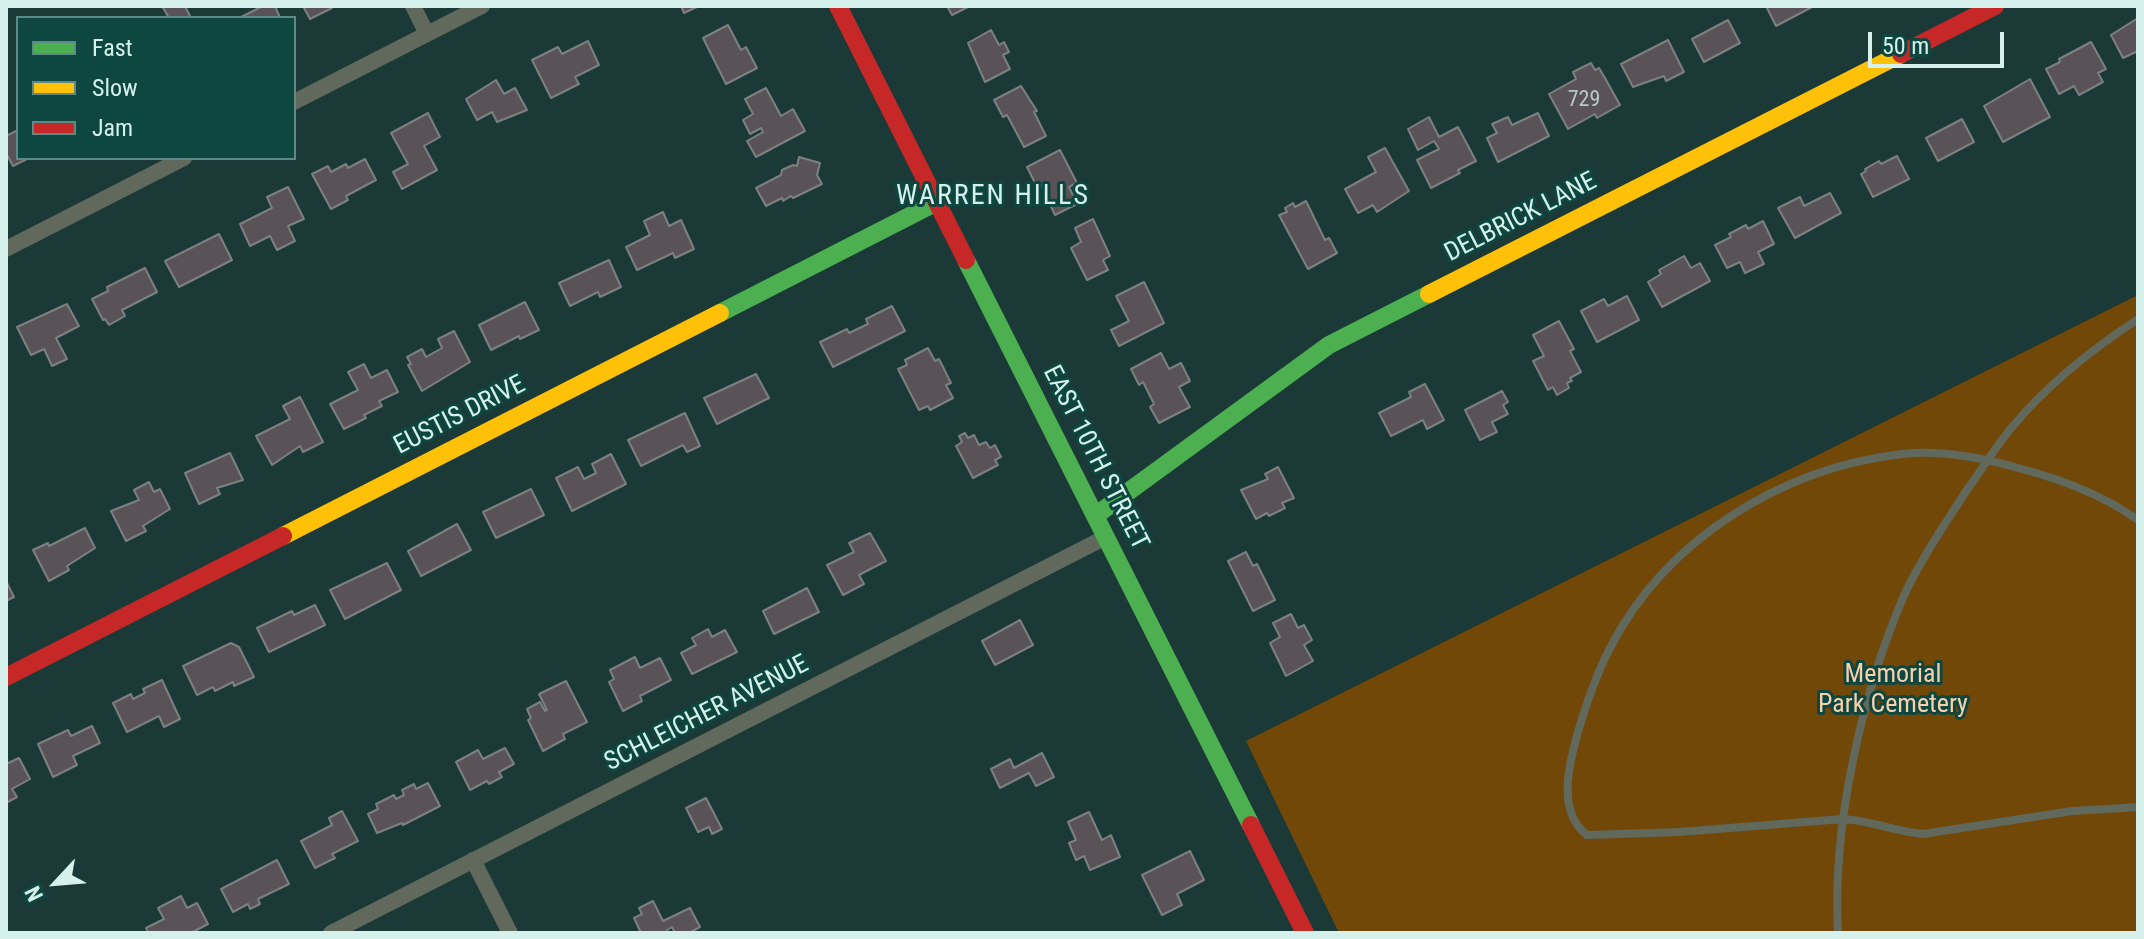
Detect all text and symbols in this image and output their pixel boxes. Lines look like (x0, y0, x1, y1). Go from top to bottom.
legend (16, 16, 296, 160)
scale bar (1872, 16, 2008, 66)
text: 50 m (1882, 32, 1929, 60)
text: Fast (92, 34, 133, 62)
text: Slow (92, 74, 138, 102)
house number: 729 (1568, 87, 1600, 113)
text: Jam (92, 114, 133, 142)
street label: DELBRICK LANE (1440, 166, 1602, 270)
district label: WARREN HILLS (896, 180, 1090, 214)
street label: EAST 10TH STREET (1035, 361, 1155, 555)
street label: EUSTIS DRIVE (389, 370, 531, 462)
street label: SCHLEICHER AVENUE (600, 649, 814, 779)
park label: Memorial Park Cemetery (1818, 659, 1968, 720)
north arrow (16, 843, 96, 923)
text: N (20, 882, 48, 905)

